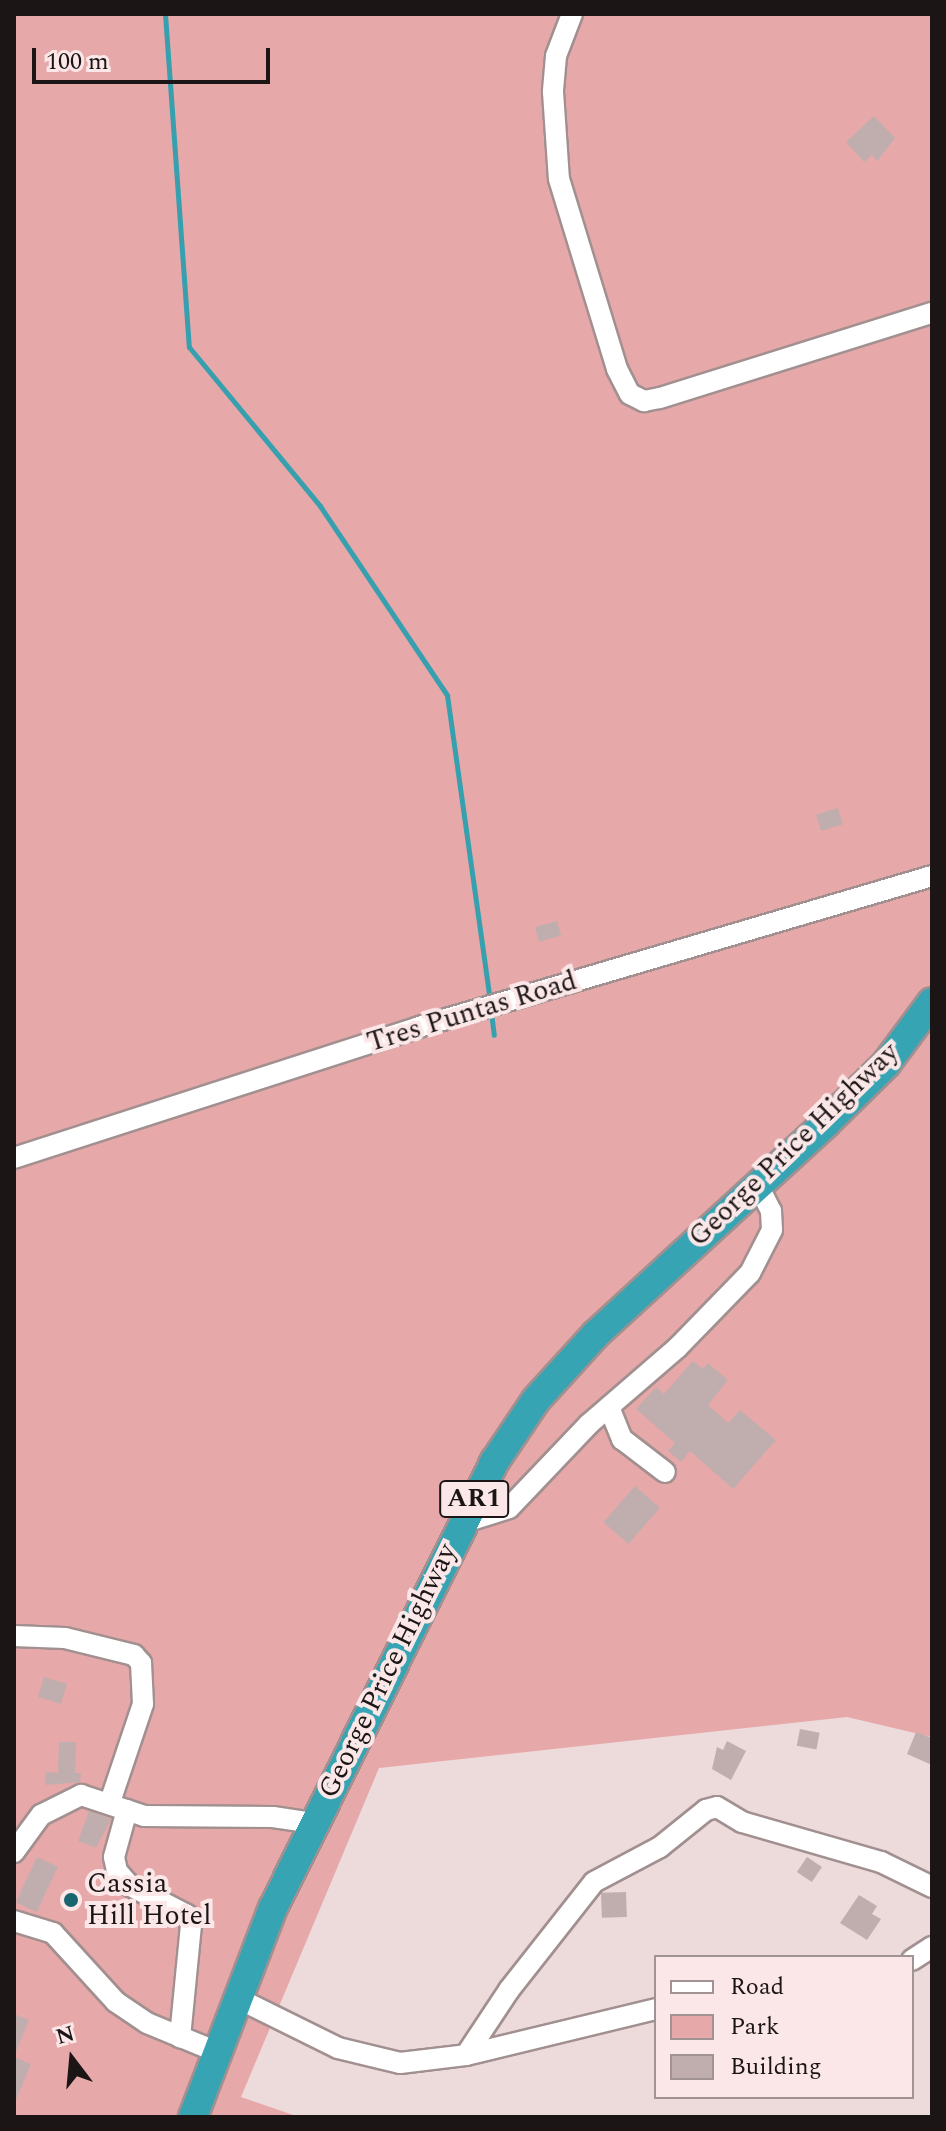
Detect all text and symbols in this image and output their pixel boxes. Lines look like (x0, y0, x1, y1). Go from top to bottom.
scale bar (36, 32, 274, 82)
text: 100 m (46, 44, 109, 80)
street label: Tres Puntas Road (363, 964, 581, 1060)
street label: George Price Highway (682, 1036, 906, 1254)
road number: AR1 (438, 1477, 510, 1521)
street label: George Price Highway (312, 1538, 464, 1804)
place label: Cassia Hill Hotel (87, 1867, 211, 1933)
marker: Cassia Hill Hotel (62, 1891, 80, 1909)
legend (654, 1955, 914, 2099)
text: Road (730, 1969, 784, 2005)
text: Park (730, 2009, 780, 2045)
text: N (52, 2017, 78, 2054)
north arrow (32, 2019, 112, 2099)
text: Building (730, 2049, 822, 2085)

